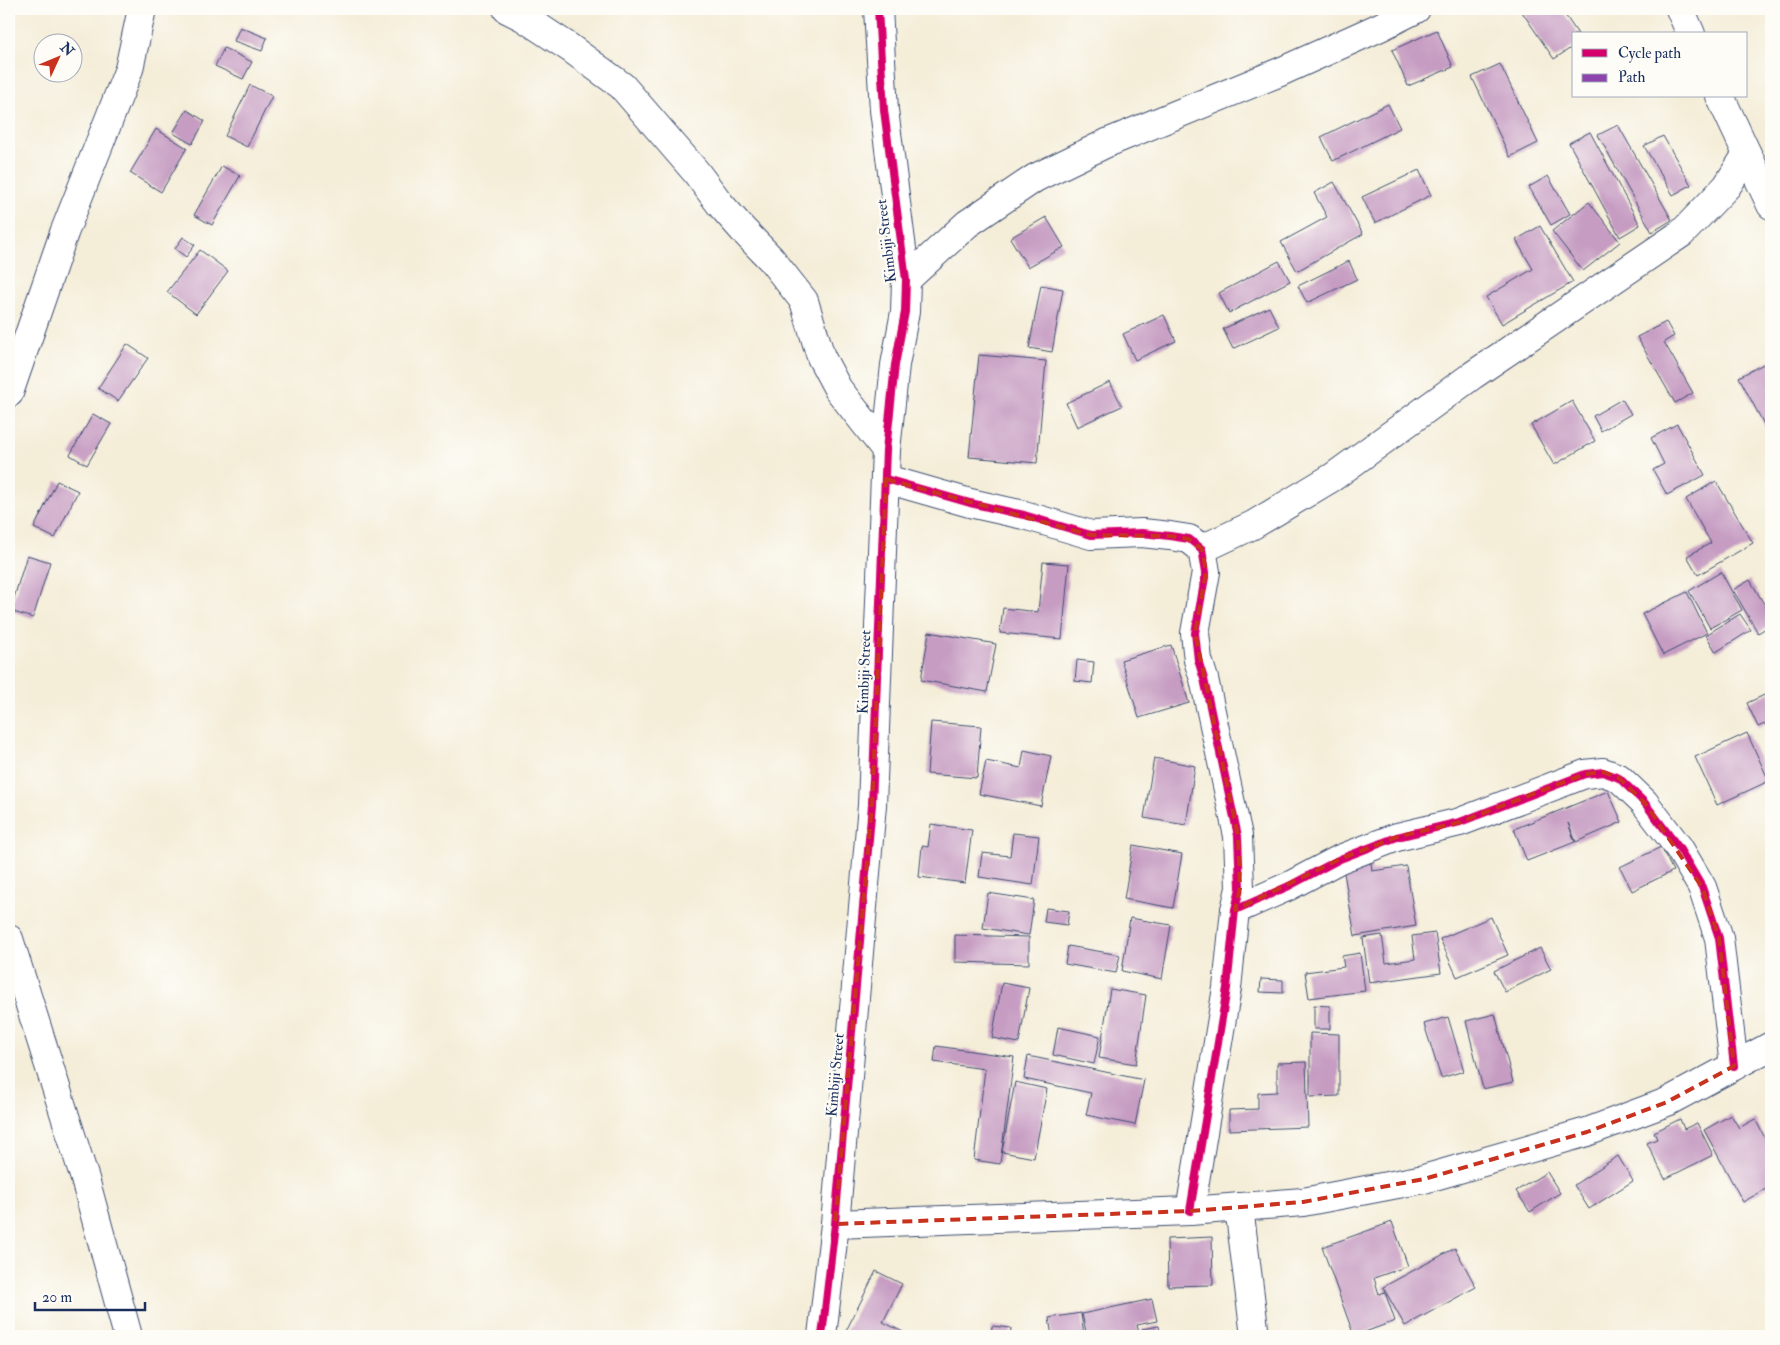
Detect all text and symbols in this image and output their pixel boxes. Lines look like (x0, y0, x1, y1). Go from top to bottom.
north arrow (32, 32, 82, 82)
legend (1572, 32, 1748, 98)
text: N (56, 38, 78, 60)
text: Cycle path (1618, 44, 1681, 64)
text: Path (1618, 68, 1645, 87)
street label: Kimbiji Street (872, 198, 901, 284)
street label: Kimbiji Street (854, 630, 875, 714)
street label: Kimbiji Street (822, 1032, 849, 1118)
scale bar (35, 1280, 145, 1312)
text: 20 m (42, 1288, 72, 1307)

